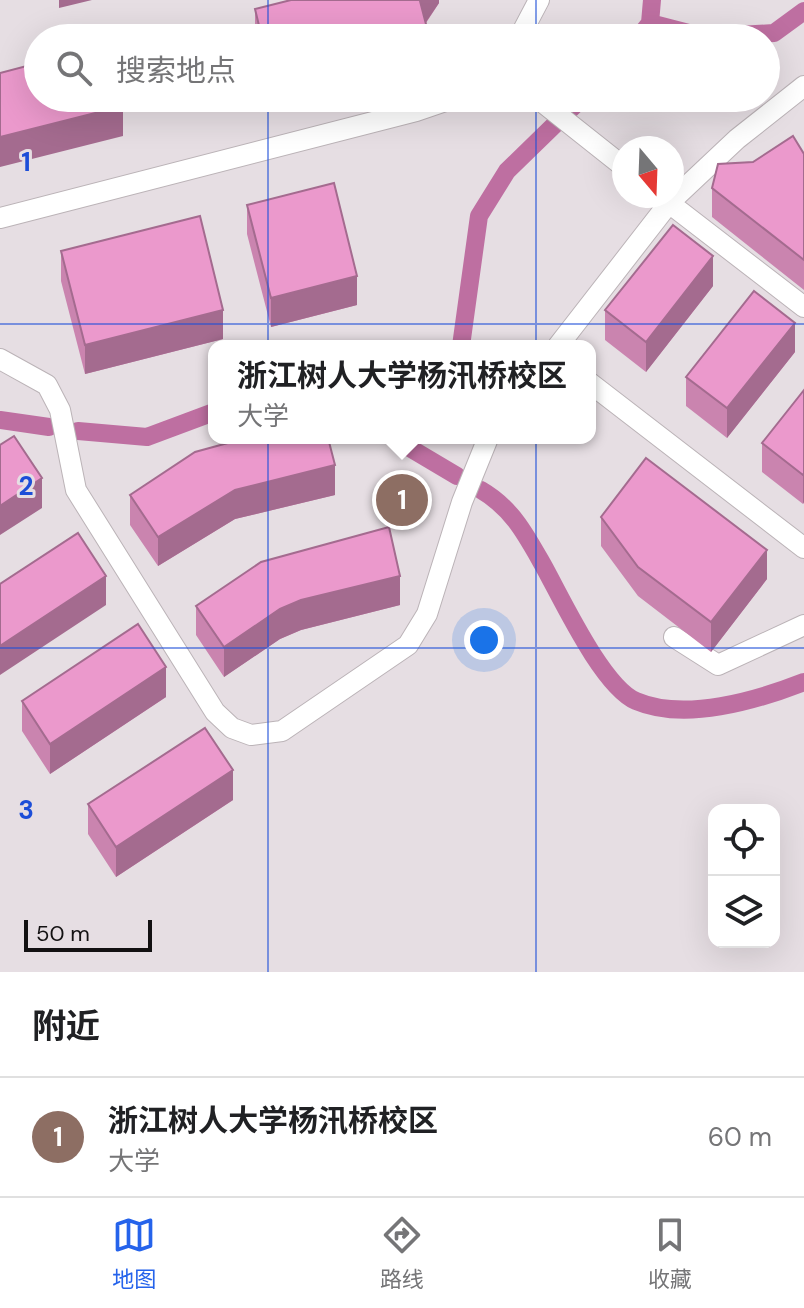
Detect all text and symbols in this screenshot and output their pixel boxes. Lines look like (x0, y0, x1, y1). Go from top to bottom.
search box (24, 24, 780, 112)
icon: search (52, 46, 96, 90)
text: 搜索地点 (116, 51, 236, 90)
north arrow (612, 136, 684, 208)
text: 1 (21, 145, 31, 179)
popup (208, 340, 596, 444)
text: 浙江树人大学杨汛桥校区 (237, 356, 567, 395)
text: 大学 (237, 399, 289, 433)
text: 2 (18, 469, 34, 503)
pin: 1 (376, 470, 428, 530)
your location (464, 620, 504, 660)
text: 3 (18, 793, 34, 827)
map controls (708, 804, 780, 948)
button: locate (708, 804, 780, 876)
button: layers (708, 876, 780, 948)
scale bar (24, 916, 152, 952)
text: 50 m (36, 919, 90, 948)
text: 附近 (32, 1004, 100, 1049)
text: 浙江树人大学杨汛桥校区 (108, 1101, 438, 1140)
text: 1 (53, 1120, 63, 1154)
text: 60 m (708, 1120, 772, 1154)
text: 大学 (108, 1144, 160, 1178)
tab: 地图 (112, 1213, 156, 1294)
tab: 路线 (380, 1213, 424, 1294)
tab: 收藏 (648, 1213, 692, 1294)

